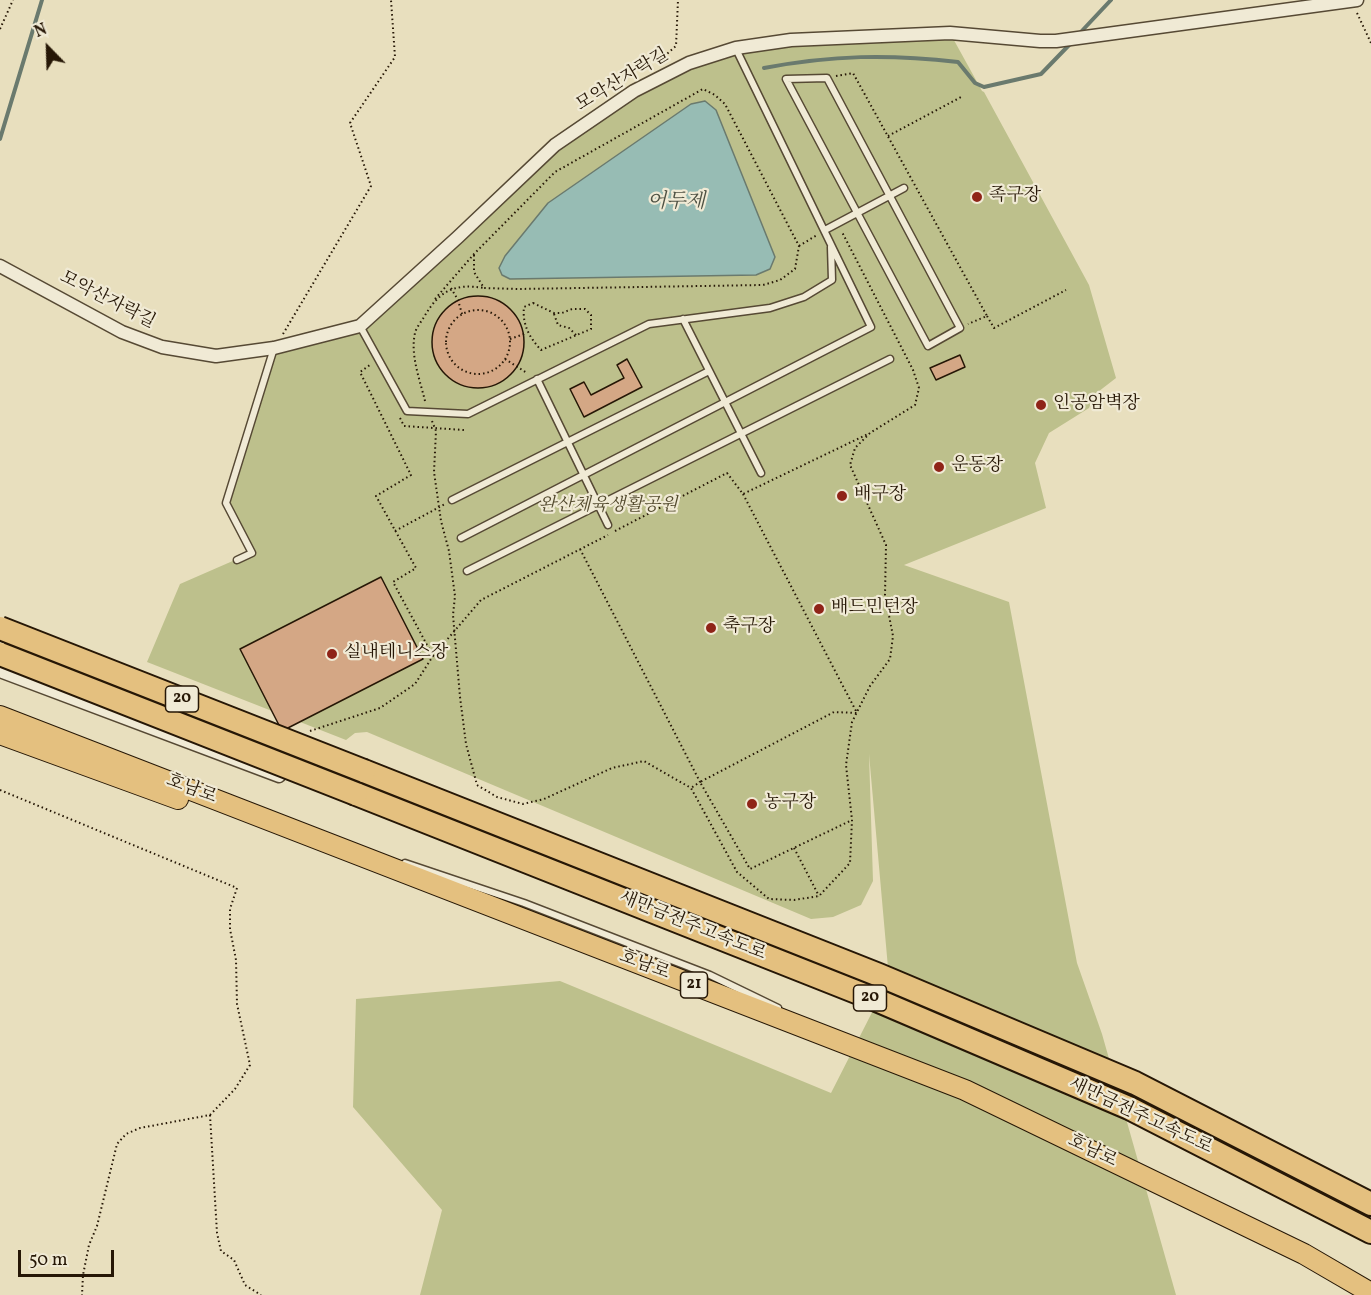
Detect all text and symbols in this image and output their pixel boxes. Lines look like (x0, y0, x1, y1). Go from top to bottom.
north arrow (18, 18, 78, 78)
text: N (31, 19, 51, 44)
street label: 모악산자락길 (573, 45, 673, 117)
place label: 족구장 (989, 186, 1041, 208)
marker: 족구장 (970, 190, 984, 204)
water label: 어두제 (647, 191, 705, 215)
street label: 모악산자락길 (56, 268, 158, 334)
place label: 인공암벽장 (1053, 394, 1140, 416)
marker: 인공암벽장 (1034, 398, 1048, 412)
place label: 운동장 (951, 456, 1003, 478)
marker: 운동장 (932, 460, 946, 474)
place label: 배구장 (854, 485, 906, 507)
marker: 배구장 (835, 489, 849, 503)
park label: 완산체육생활공원 (538, 496, 678, 518)
place label: 배드민턴장 (831, 598, 918, 620)
marker: 배드민턴장 (812, 602, 826, 616)
place label: 축구장 (723, 617, 775, 639)
marker: 축구장 (704, 621, 718, 635)
place label: 실내테니스장 (344, 643, 448, 665)
marker: 실내테니스장 (325, 647, 339, 661)
road number: 20 (166, 686, 198, 712)
street label: 호남로 (163, 771, 219, 809)
place label: 농구장 (764, 793, 816, 815)
marker: 농구장 (745, 797, 759, 811)
street label: 새만금전주고속도로 (615, 888, 769, 966)
street label: 호남로 (616, 947, 672, 985)
road number: 21 (680, 972, 708, 998)
road number: 20 (854, 985, 886, 1011)
street label: 새만금전주고속도로 (1065, 1074, 1215, 1160)
street label: 호남로 (1064, 1131, 1120, 1173)
scale bar (21, 1238, 117, 1276)
text: 50 m (29, 1248, 68, 1273)

